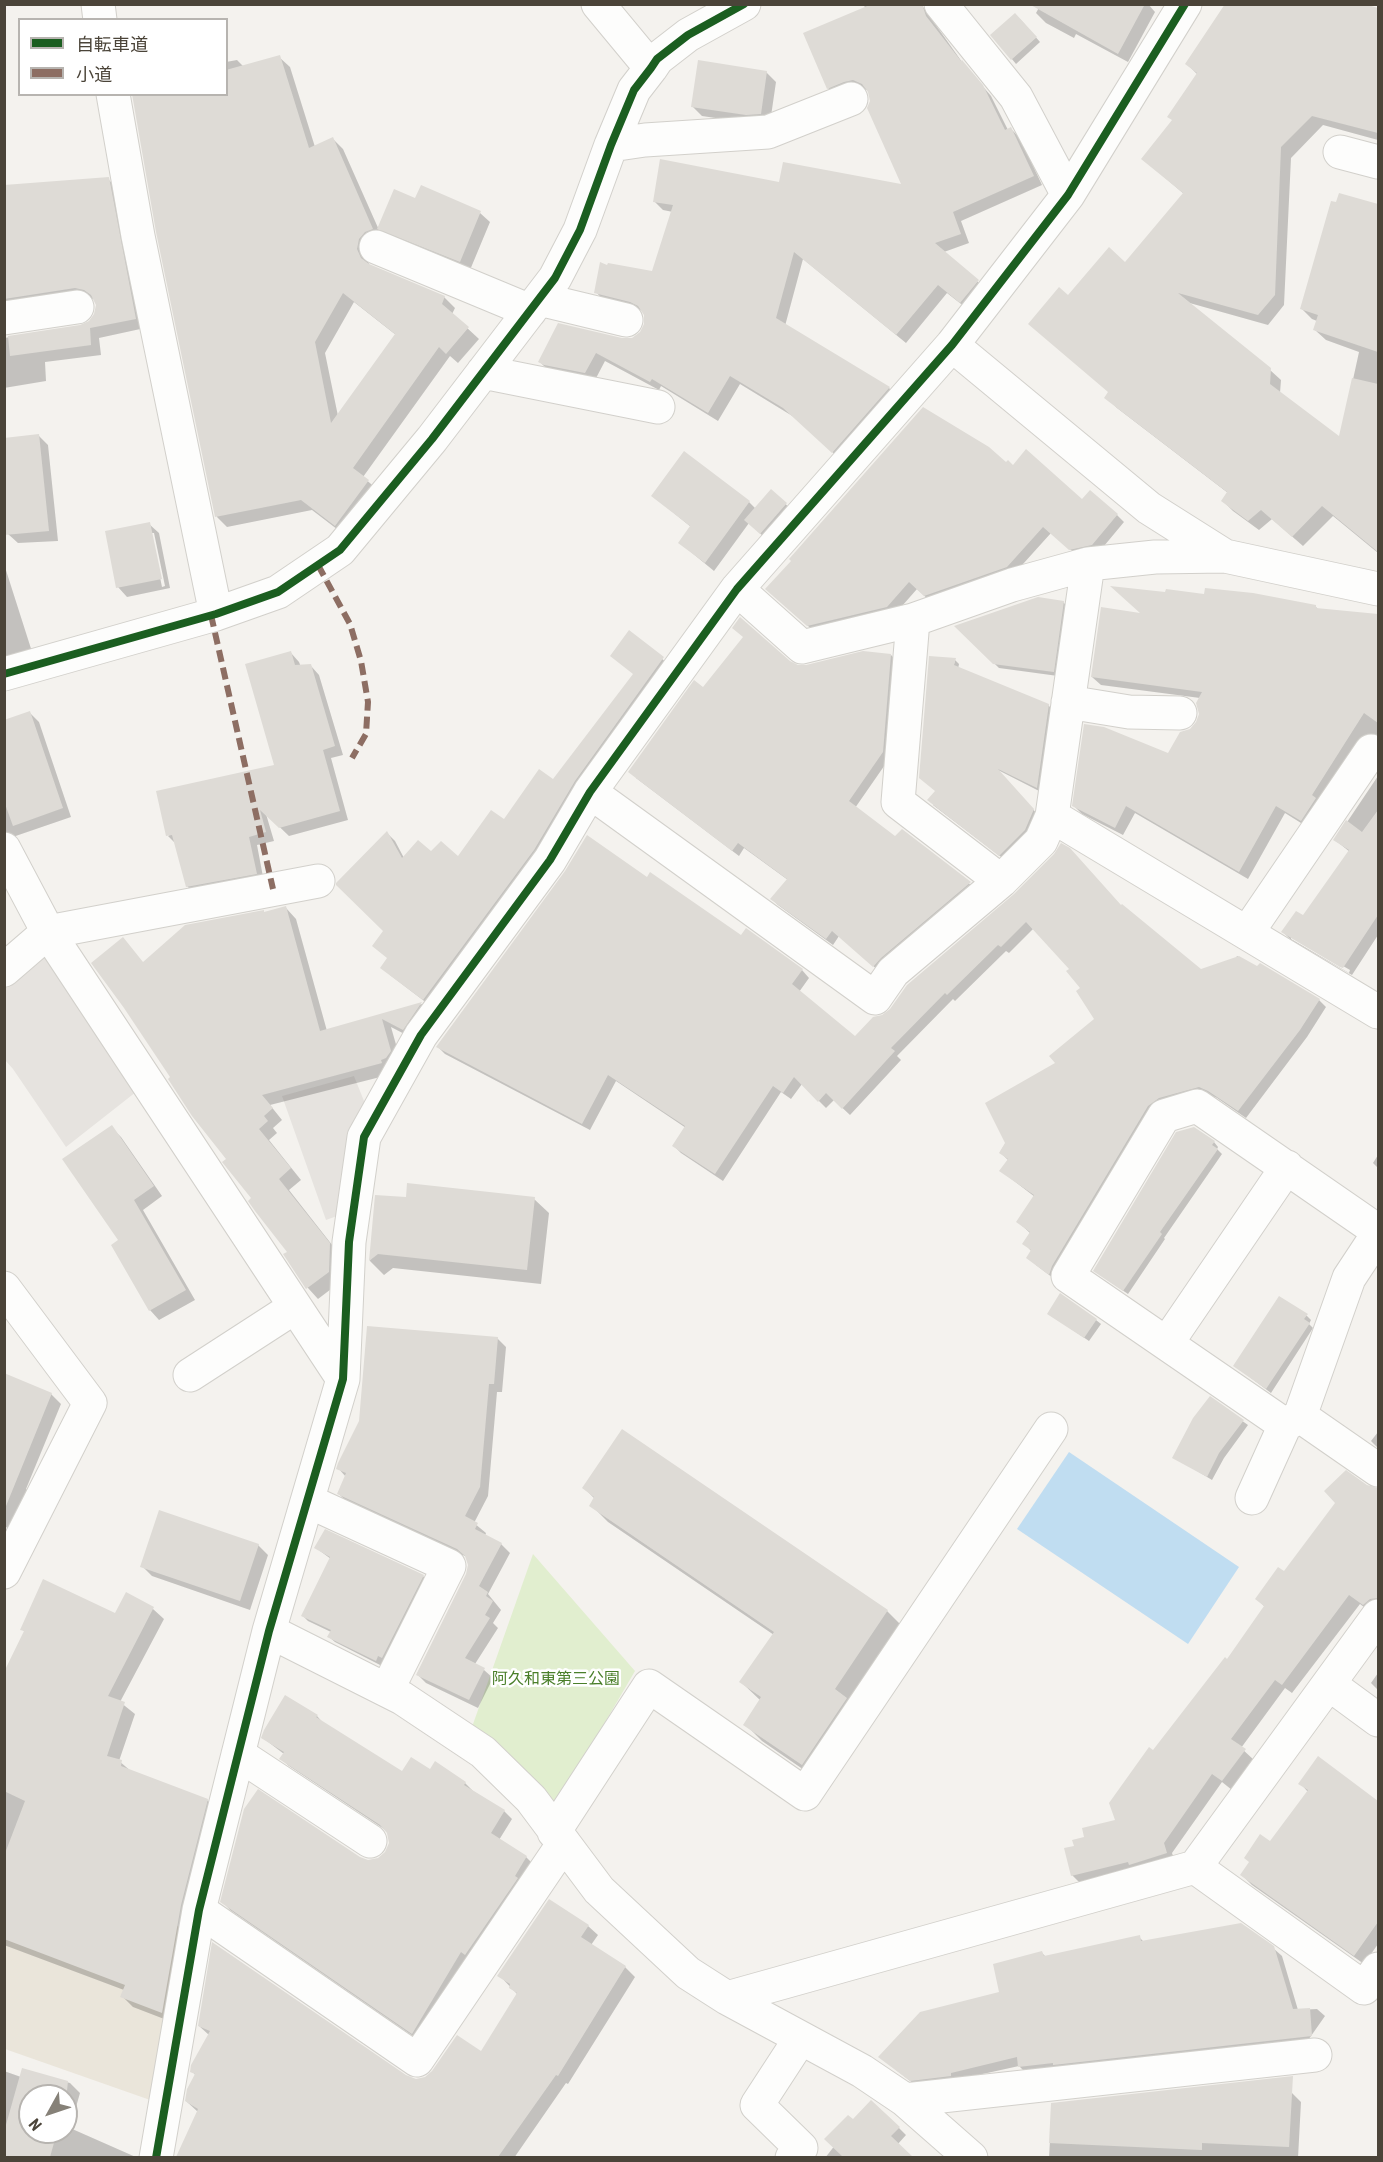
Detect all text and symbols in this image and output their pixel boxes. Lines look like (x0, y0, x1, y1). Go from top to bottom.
legend (18, 18, 228, 96)
text: 自転車道 (76, 34, 148, 55)
text: 小道 (76, 64, 112, 85)
park label: 阿久和東第三公園 (492, 1670, 620, 1690)
north arrow (18, 2084, 78, 2144)
text: N (25, 2115, 46, 2134)

